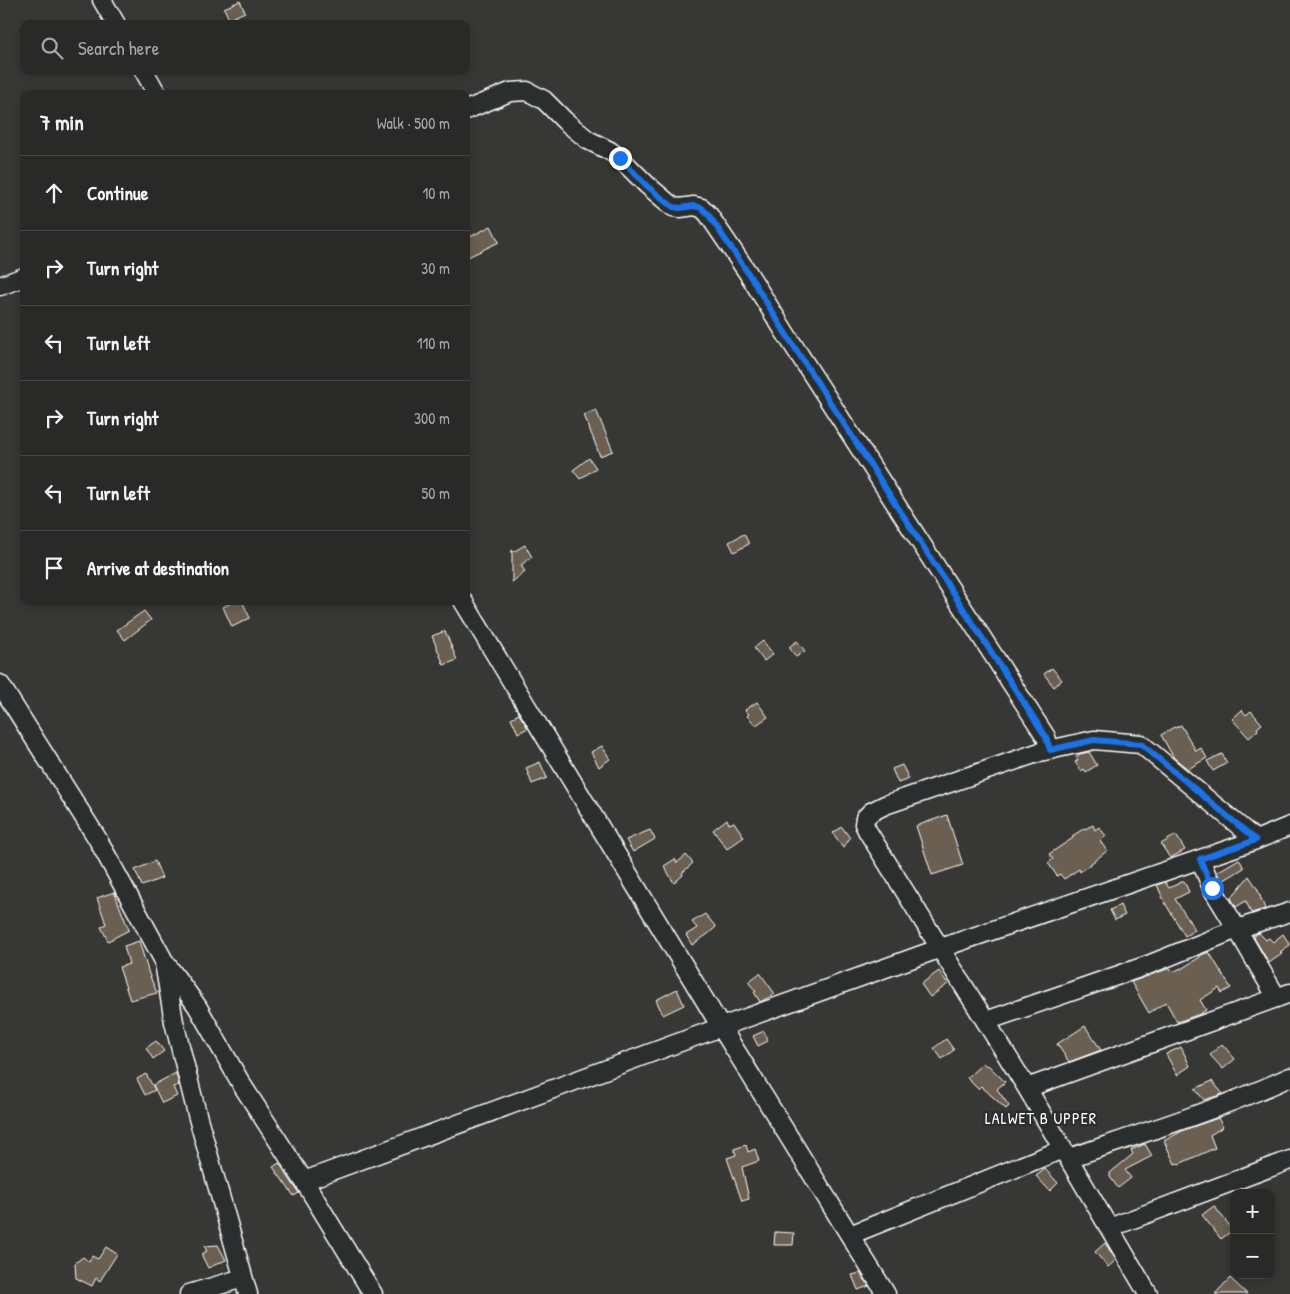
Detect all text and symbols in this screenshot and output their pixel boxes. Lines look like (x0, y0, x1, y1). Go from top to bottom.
search box (20, 20, 470, 75)
icon: search (38, 34, 66, 62)
text: Search here (78, 35, 159, 61)
text: 7 min (40, 108, 84, 137)
text: Walk · 500 m (377, 112, 450, 134)
route end (609, 147, 632, 170)
icon: ahead (40, 179, 68, 207)
text: Continue (87, 180, 148, 206)
text: 10 m (422, 182, 450, 204)
icon: right (40, 254, 68, 282)
text: Turn right (87, 255, 158, 281)
text: 30 m (421, 257, 450, 279)
icon: left (40, 329, 68, 357)
text: Turn left (87, 330, 150, 356)
text: 110 m (417, 332, 450, 354)
icon: right (40, 404, 68, 432)
text: Turn right (87, 405, 158, 431)
text: 300 m (414, 407, 450, 429)
icon: left (40, 479, 68, 507)
text: Turn left (87, 480, 150, 506)
text: 50 m (422, 482, 450, 504)
icon: arrive (40, 554, 68, 582)
text: Arrive at destination (87, 555, 229, 581)
route start (1201, 877, 1224, 900)
district label: LALWET B UPPER (985, 1107, 1097, 1129)
map controls (1230, 1189, 1275, 1279)
button: + (1230, 1189, 1275, 1234)
button: − (1230, 1234, 1275, 1279)

